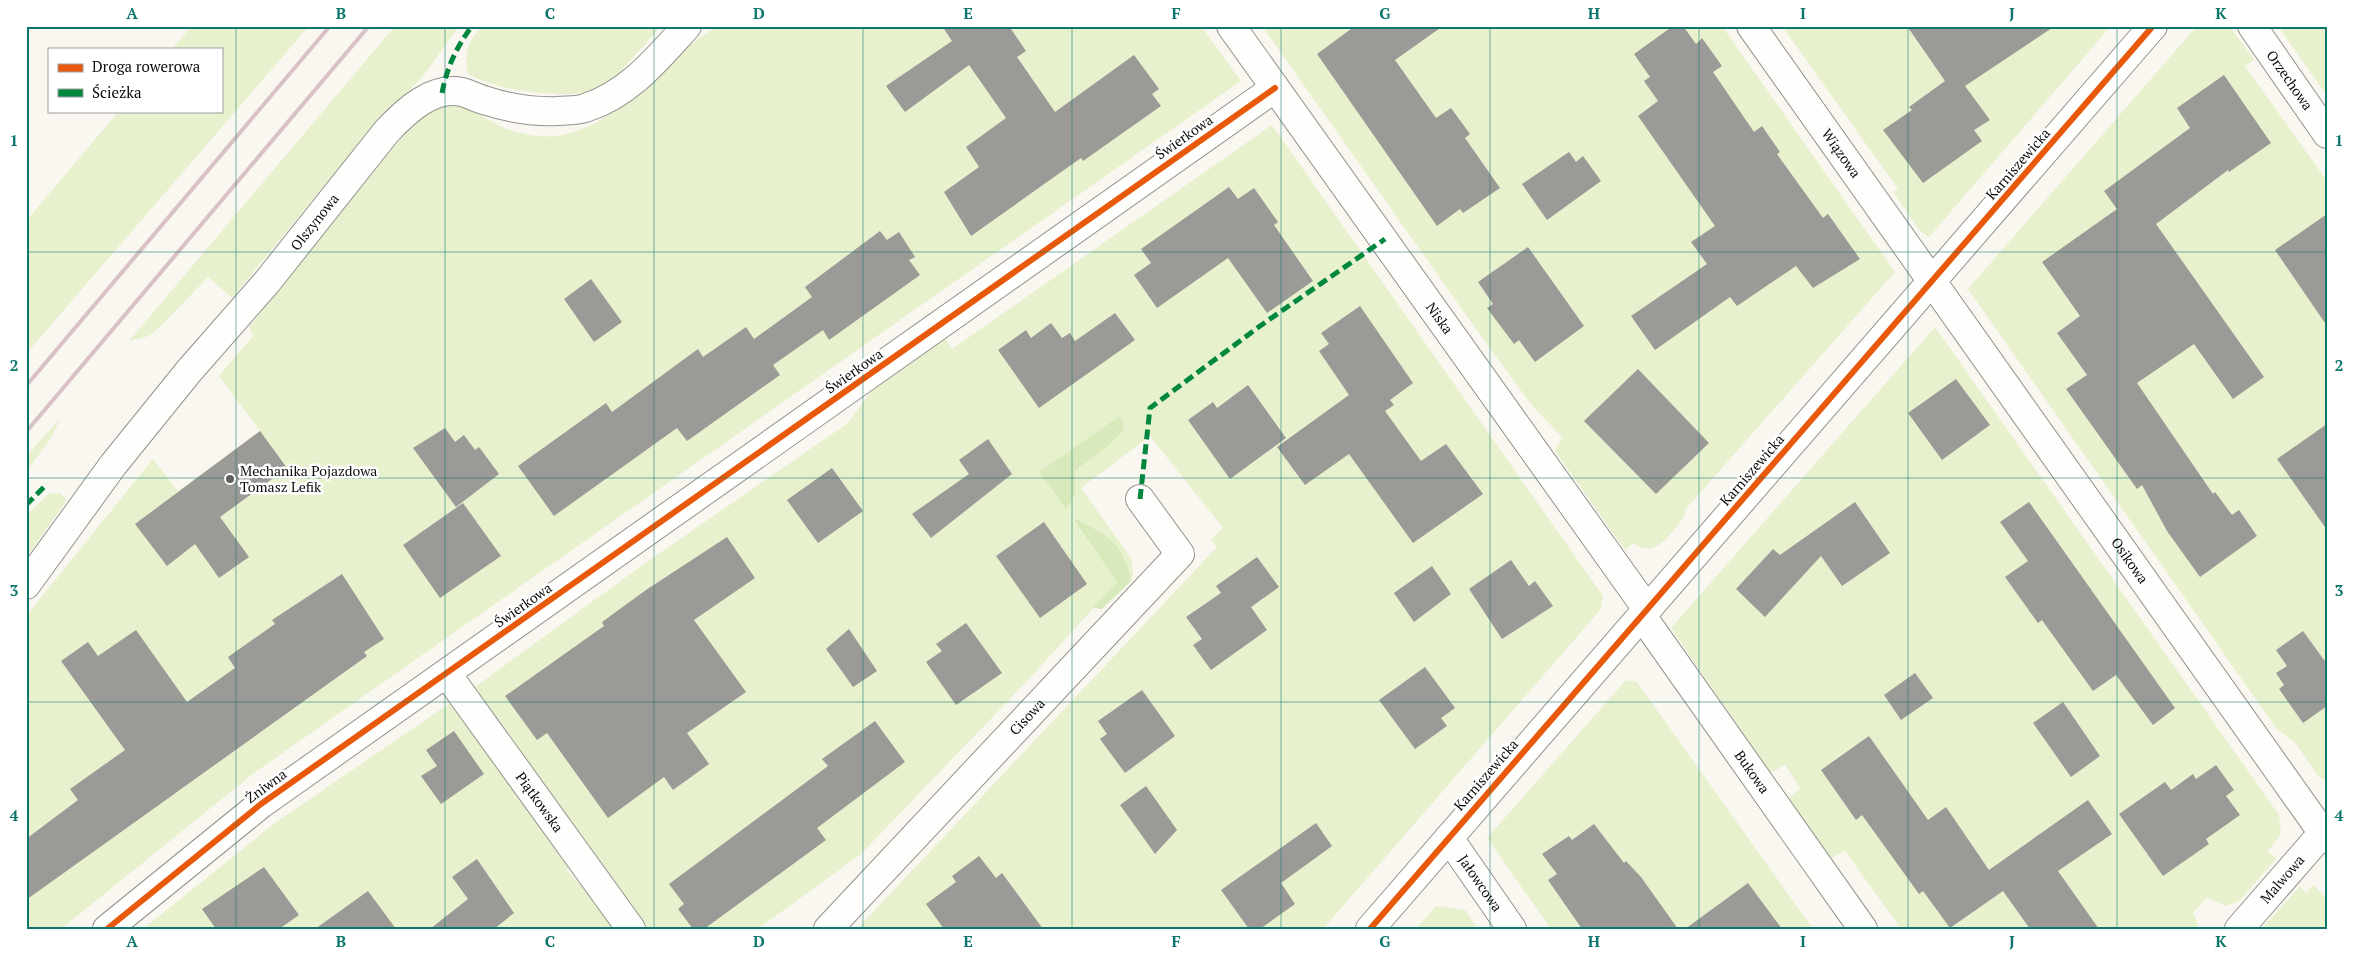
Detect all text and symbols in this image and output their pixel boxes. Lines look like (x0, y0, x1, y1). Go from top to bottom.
text: A (126, 2, 138, 24)
text: B (336, 2, 346, 24)
text: C (545, 2, 555, 24)
text: D (753, 2, 765, 24)
text: E (963, 2, 973, 24)
text: F (1171, 2, 1181, 24)
text: G (1379, 2, 1391, 24)
text: H (1588, 2, 1600, 24)
text: I (1800, 2, 1806, 24)
text: J (2009, 2, 2015, 24)
text: K (2215, 2, 2227, 24)
street label: Orzechowa (2263, 46, 2318, 114)
legend (48, 48, 222, 112)
text: Droga rowerowa (92, 56, 201, 76)
text: Ścieżka (92, 82, 142, 102)
street label: Świerkowa (1151, 110, 1216, 163)
street label: Karniszewicka (1981, 124, 2054, 203)
street label: Wiązowa (1818, 125, 1866, 181)
text: 1 (9, 129, 19, 151)
text: 1 (2334, 129, 2344, 151)
street label: Olszynowa (286, 189, 343, 254)
street label: Niska (1422, 298, 1458, 338)
street label: Świerkowa (821, 344, 886, 397)
text: 2 (9, 354, 19, 376)
text: 2 (2334, 354, 2344, 376)
street label: Karniszewicka (1715, 430, 1788, 509)
place label: Mechanika Pojazdowa Tomasz Lefik (240, 461, 377, 496)
marker: Mechanika Pojazdowa Tomasz Lefik (224, 473, 236, 485)
street label: Osikowa (2107, 533, 2153, 587)
street label: Świerkowa (490, 578, 555, 631)
text: 3 (9, 579, 19, 601)
text: 3 (2334, 579, 2344, 601)
street label: Cisowa (1005, 694, 1049, 739)
street label: Karniszewicka (1449, 735, 1522, 814)
street label: Bukowa (1731, 746, 1774, 797)
street label: Żniwna (241, 764, 290, 807)
street label: Piątkowska (512, 768, 568, 836)
text: 4 (9, 804, 19, 826)
text: 4 (2334, 804, 2344, 826)
street label: Jałowcowa (1454, 851, 1507, 915)
street label: Malwowa (2256, 851, 2308, 907)
text: A (126, 930, 138, 952)
text: B (336, 930, 346, 952)
text: C (545, 930, 555, 952)
text: D (753, 930, 765, 952)
text: E (963, 930, 973, 952)
text: F (1171, 930, 1181, 952)
text: G (1379, 930, 1391, 952)
text: H (1588, 930, 1600, 952)
text: I (1800, 930, 1806, 952)
text: J (2009, 930, 2015, 952)
text: K (2215, 930, 2227, 952)

